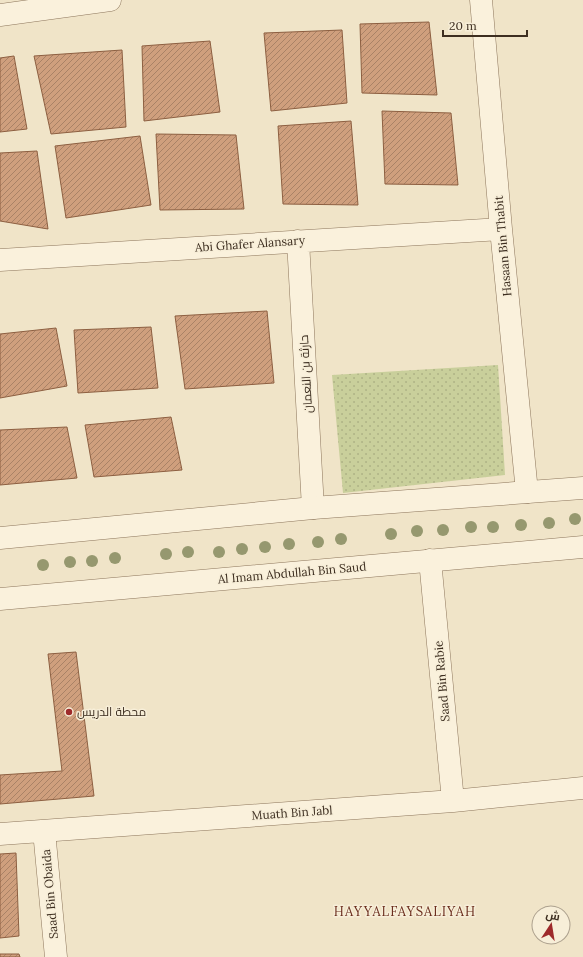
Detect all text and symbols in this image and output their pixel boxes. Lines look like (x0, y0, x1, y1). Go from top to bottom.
scale bar (443, 12, 527, 38)
text: 20 m (449, 18, 477, 33)
street label: Hasaan Bin Thabit (491, 195, 514, 297)
street label: Abi Ghafer Alansary (194, 232, 306, 255)
street label: حارثة بن النعمان (296, 334, 315, 414)
street label: Al Imam Abdullah Bin Saud (216, 559, 367, 587)
street label: Saad Bin Rabie (430, 639, 453, 722)
place label: محطة الدريس (77, 704, 146, 719)
marker: محطة الدريس (64, 707, 74, 717)
street label: Muath Bin Jabl (251, 802, 333, 823)
street label: Saad Bin Obaida (38, 848, 61, 940)
district label: HAYYALFAYSALIYAH (334, 903, 476, 920)
north arrow (531, 905, 571, 945)
text: ش (545, 907, 561, 924)

